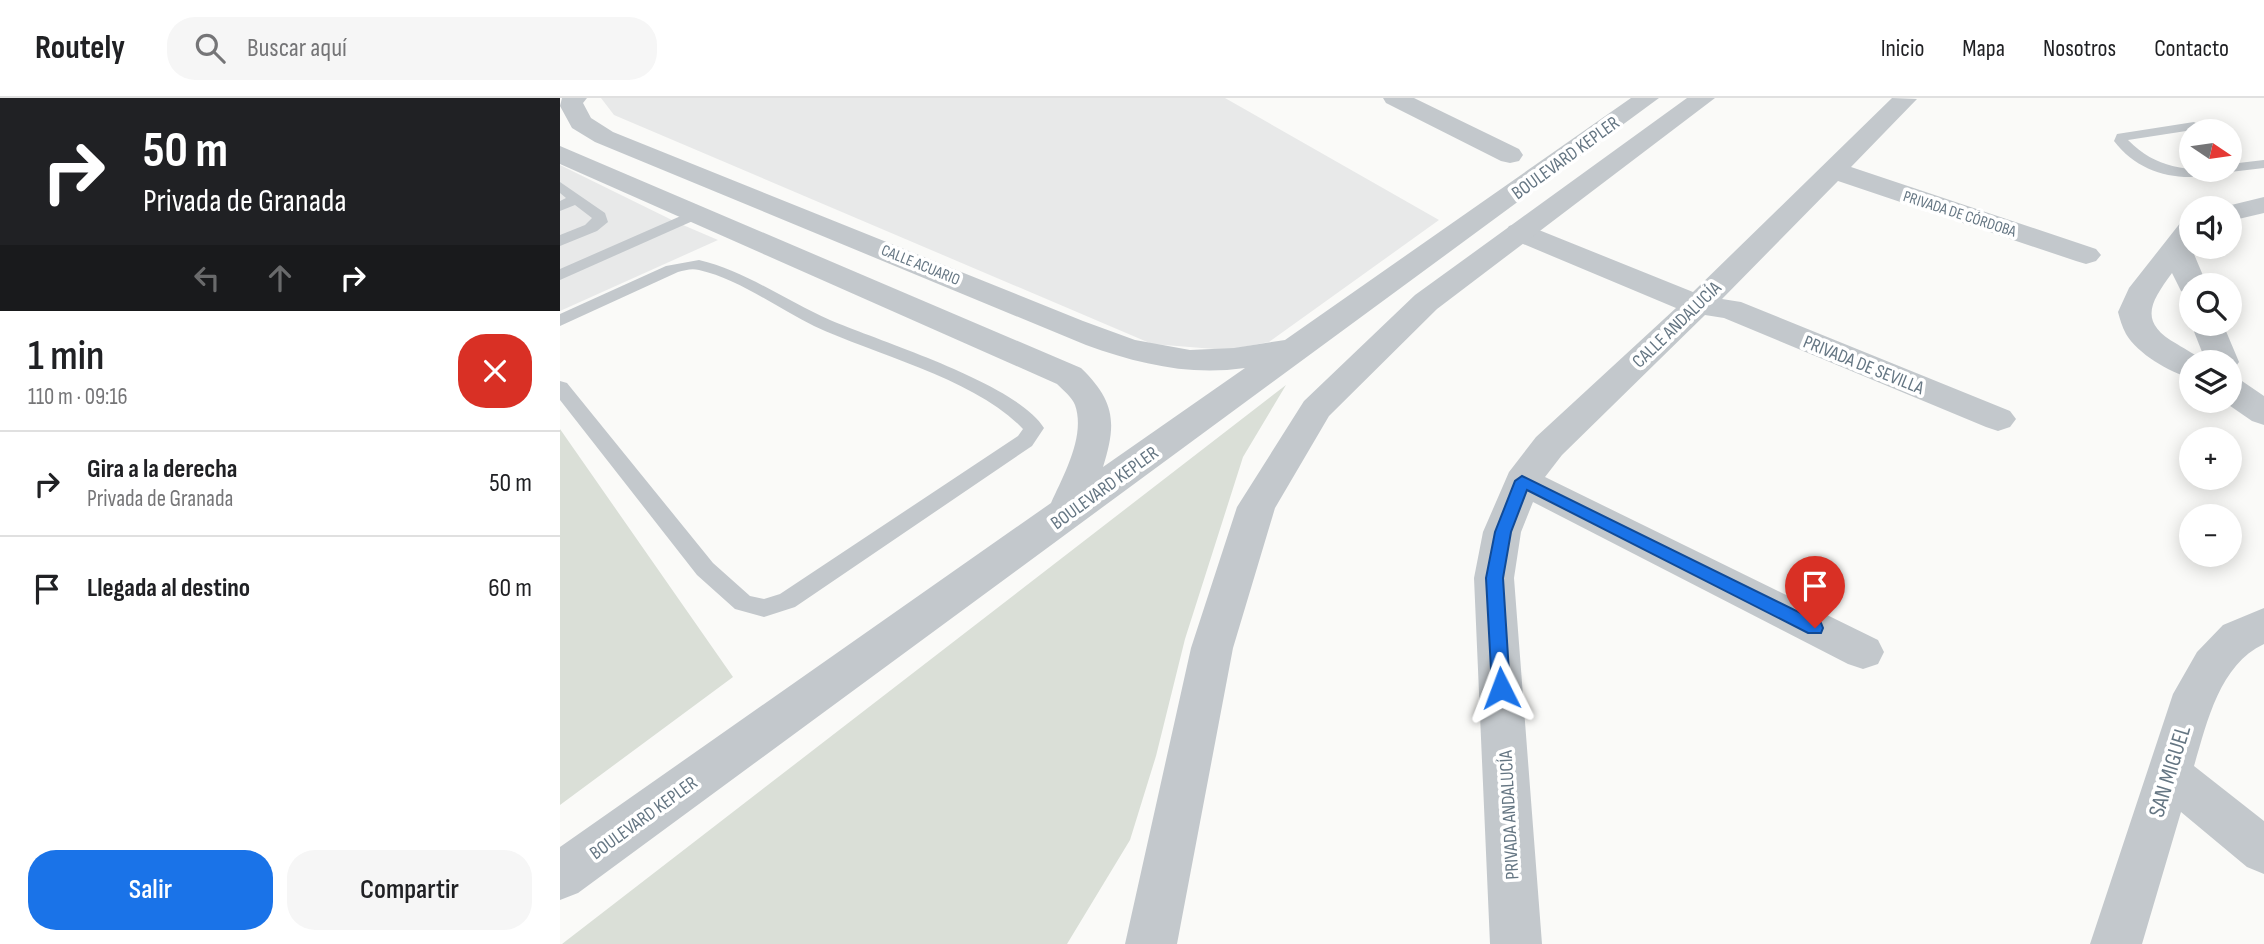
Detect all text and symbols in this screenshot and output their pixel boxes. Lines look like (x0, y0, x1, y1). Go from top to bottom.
search box (167, 17, 657, 80)
text: Routely (35, 28, 125, 68)
icon: search (191, 29, 229, 67)
text: Buscar aquí (247, 33, 347, 64)
text: Inicio (1881, 34, 1924, 63)
text: Mapa (1962, 34, 2005, 63)
text: Nosotros (2043, 34, 2116, 63)
text: Contacto (2154, 34, 2229, 63)
street label: BOULEVARD KEPLER (1508, 111, 1624, 205)
north arrow (2179, 119, 2242, 182)
map controls (2179, 119, 2242, 567)
text: 50 m (143, 122, 228, 181)
icon: right (28, 126, 119, 217)
text: Privada de Granada (143, 182, 347, 221)
street label: PRIVADA DE CÓRDOBA (1901, 187, 2019, 242)
button: sound (2179, 196, 2242, 259)
street label: CALLE ACUARIO (878, 241, 963, 290)
icon: left (188, 259, 226, 297)
icon: ahead (261, 259, 299, 297)
icon: right (334, 259, 372, 297)
button: search (2179, 273, 2242, 336)
street label: CALLE ANDALUCÍA (1628, 276, 1727, 373)
text: 1 min (28, 331, 104, 382)
street label: PRIVADA DE SEVILLA (1800, 331, 1928, 400)
button: close (458, 334, 532, 408)
button: layers (2179, 350, 2242, 413)
text: 110 m · 09:16 (28, 383, 128, 411)
button: + (2179, 427, 2242, 490)
street label: BOULEVARD KEPLER (1047, 441, 1163, 535)
text: Gira a la derecha (87, 454, 237, 485)
icon: right (28, 465, 66, 503)
text: 50 m (489, 468, 532, 499)
text: Privada de Granada (87, 485, 233, 513)
button: − (2179, 504, 2242, 567)
pin (1785, 556, 1845, 628)
icon: arrive (1796, 567, 1834, 605)
icon: arrive (28, 570, 66, 608)
text: Llegada al destino (87, 573, 250, 604)
text: 60 m (488, 573, 532, 604)
position arrow (1464, 651, 1538, 725)
street label: SAN MIGUEL (2143, 722, 2197, 820)
street label: PRIVADA ANDALUCÍA (1495, 749, 1524, 880)
street label: BOULEVARD KEPLER (586, 771, 702, 865)
button: Salir (28, 850, 273, 930)
button: Compartir (287, 850, 532, 930)

